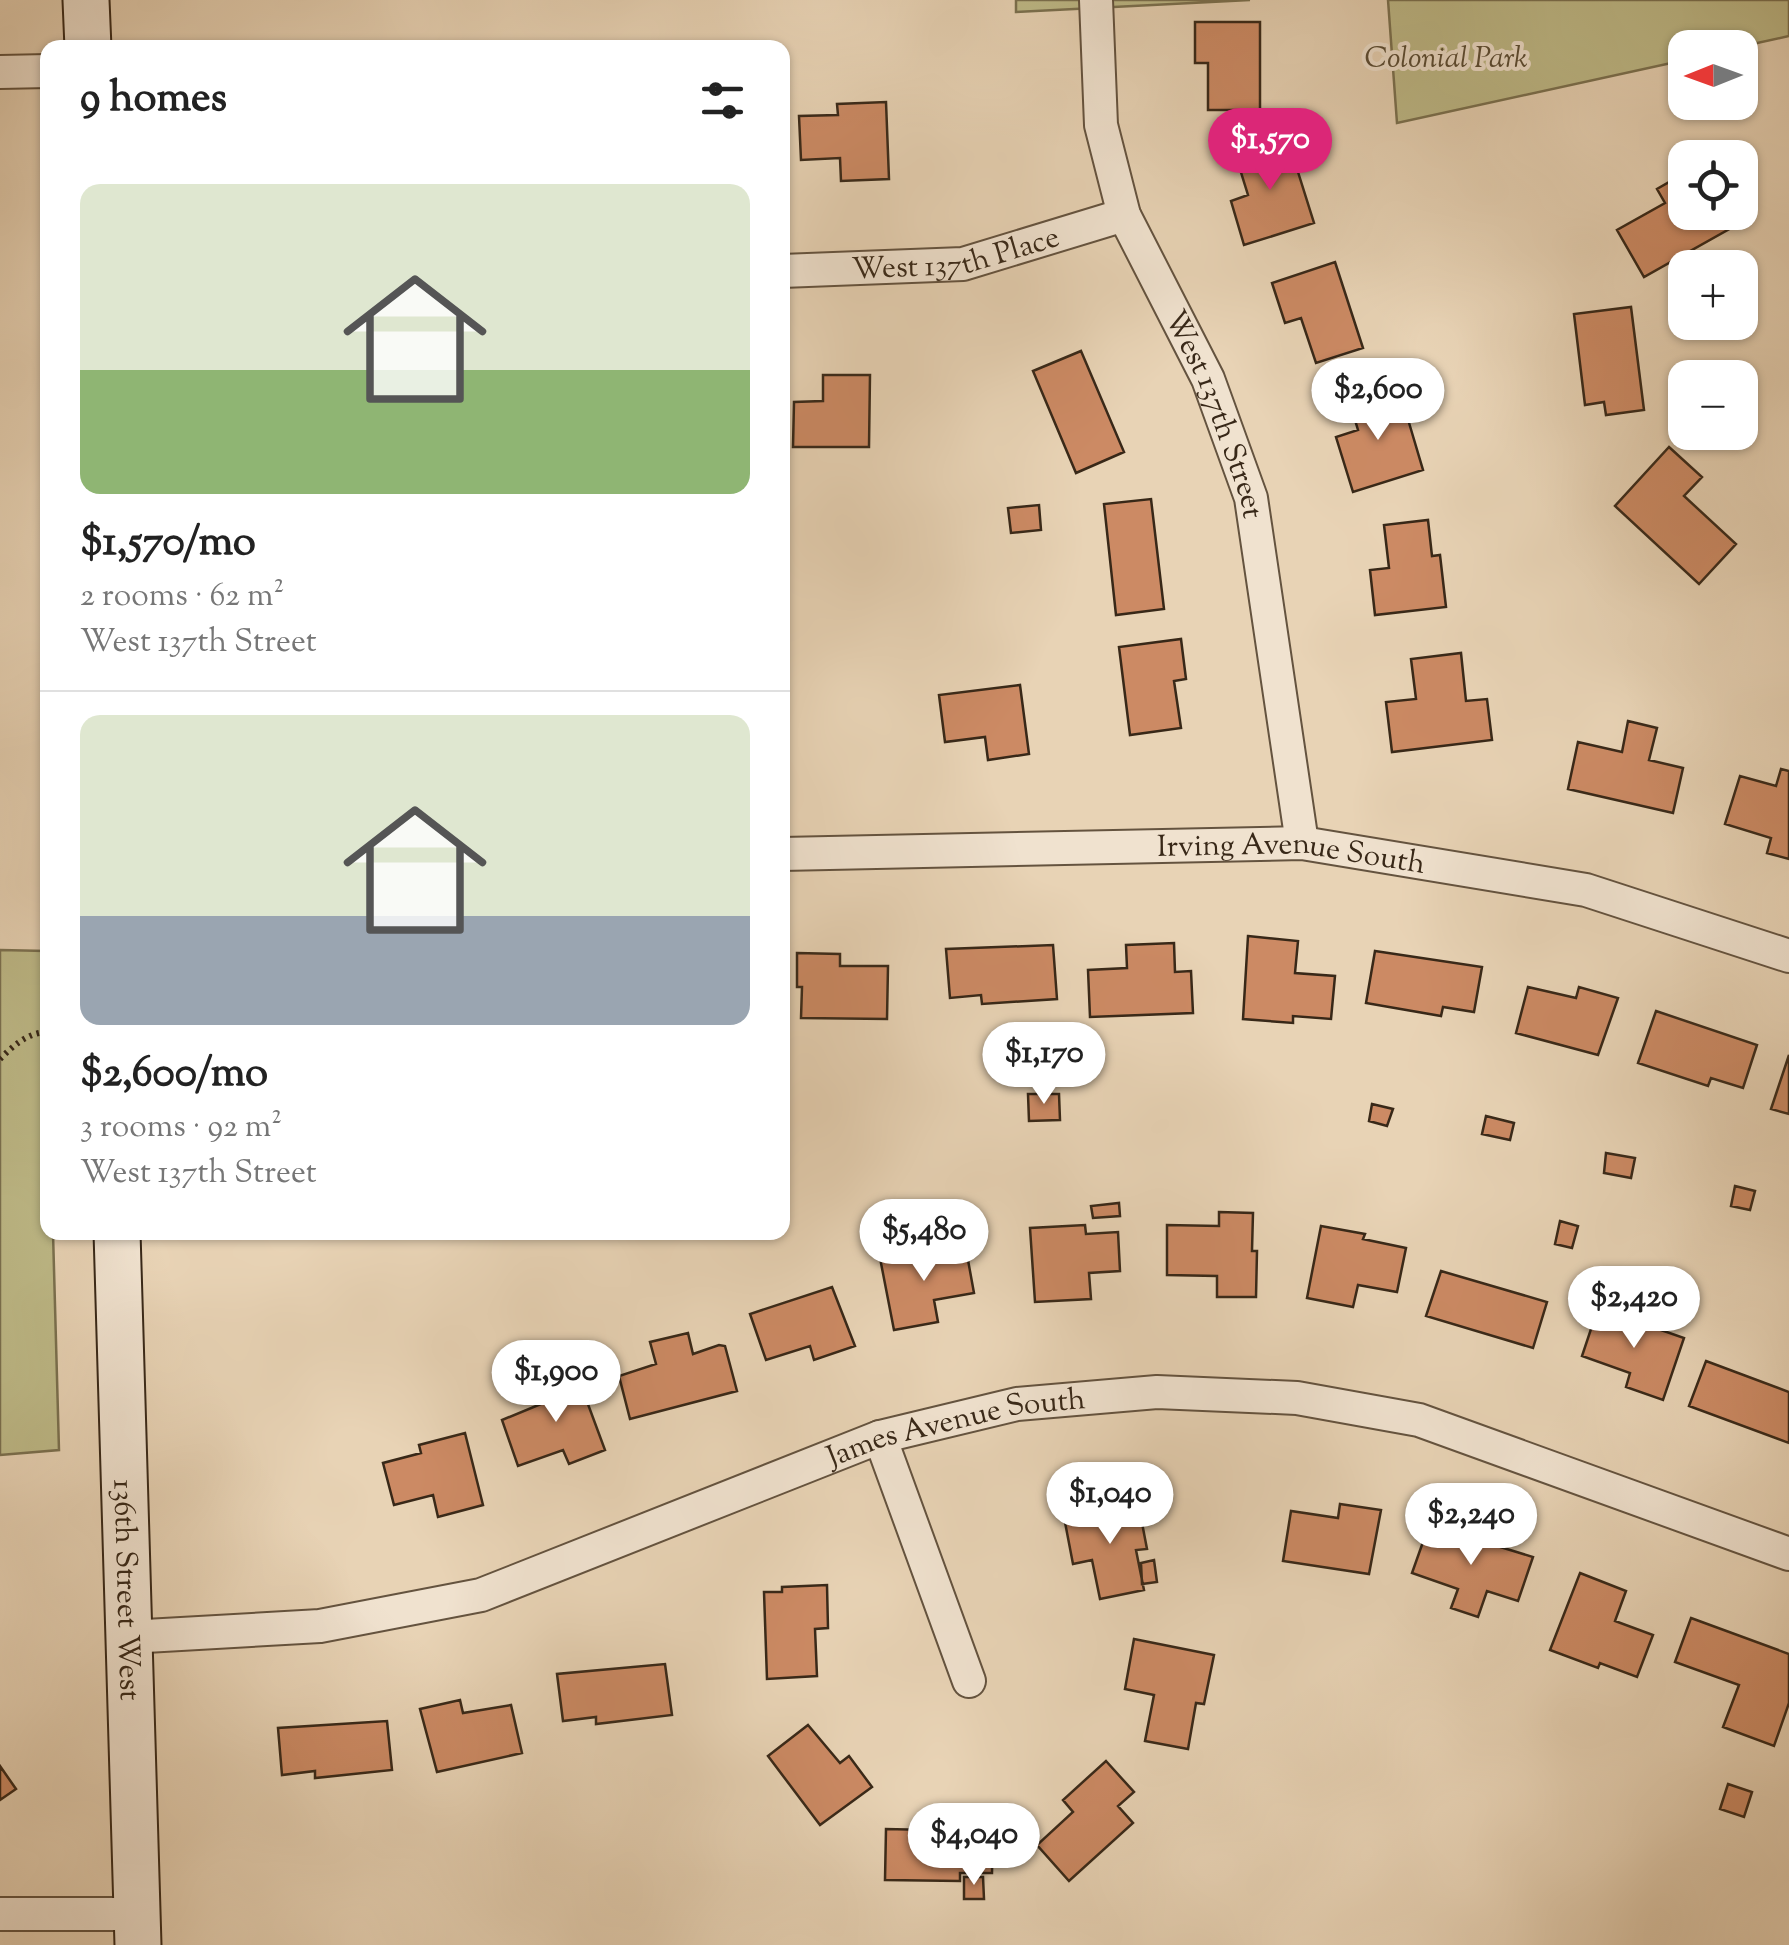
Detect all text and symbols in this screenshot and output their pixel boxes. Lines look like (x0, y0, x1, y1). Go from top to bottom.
north arrow (1668, 30, 1758, 120)
map controls (1668, 30, 1758, 450)
park label: Colonial Park (1365, 38, 1528, 81)
text: 9 homes (80, 70, 227, 130)
icon: filters (695, 73, 750, 128)
pin: $1,570 (1189, 108, 1351, 193)
text: $1,570 (1230, 117, 1310, 163)
button: locate (1668, 140, 1758, 230)
street label: West 137th Place (851, 217, 1065, 292)
icon: home (325, 249, 505, 429)
button: + (1668, 250, 1758, 340)
street label: West 137th Street (1152, 303, 1273, 521)
pin: $2,600 (1297, 358, 1459, 443)
button: − (1668, 360, 1758, 450)
text: $2,600 (1333, 367, 1423, 413)
text: $1,570/mo (80, 514, 256, 574)
text: 2 rooms · 62 m² (80, 574, 284, 620)
text: West 137th Street (80, 620, 317, 666)
icon: home (325, 780, 505, 960)
street label: Irving Avenue South (1157, 824, 1429, 887)
pin: $1,170 (963, 1022, 1125, 1107)
text: $1,170 (1004, 1031, 1084, 1077)
text: $2,600/mo (80, 1045, 268, 1105)
text: 3 rooms · 92 m² (80, 1105, 282, 1151)
text: West 137th Street (80, 1151, 317, 1197)
pin: $5,480 (843, 1199, 1005, 1284)
text: $5,480 (881, 1208, 967, 1254)
pin: $2,420 (1553, 1266, 1715, 1351)
text: $2,420 (1590, 1275, 1678, 1321)
pin: $1,900 (475, 1340, 637, 1425)
text: $1,900 (514, 1349, 598, 1395)
street label: James Avenue South (819, 1379, 1088, 1481)
pin: $1,040 (1029, 1462, 1191, 1547)
text: $1,040 (1068, 1471, 1152, 1517)
street label: 136th Street West (100, 1479, 150, 1701)
pin: $2,240 (1390, 1483, 1552, 1568)
text: $2,240 (1427, 1492, 1515, 1538)
pin: $4,040 (893, 1803, 1055, 1888)
text: $4,040 (930, 1812, 1018, 1858)

